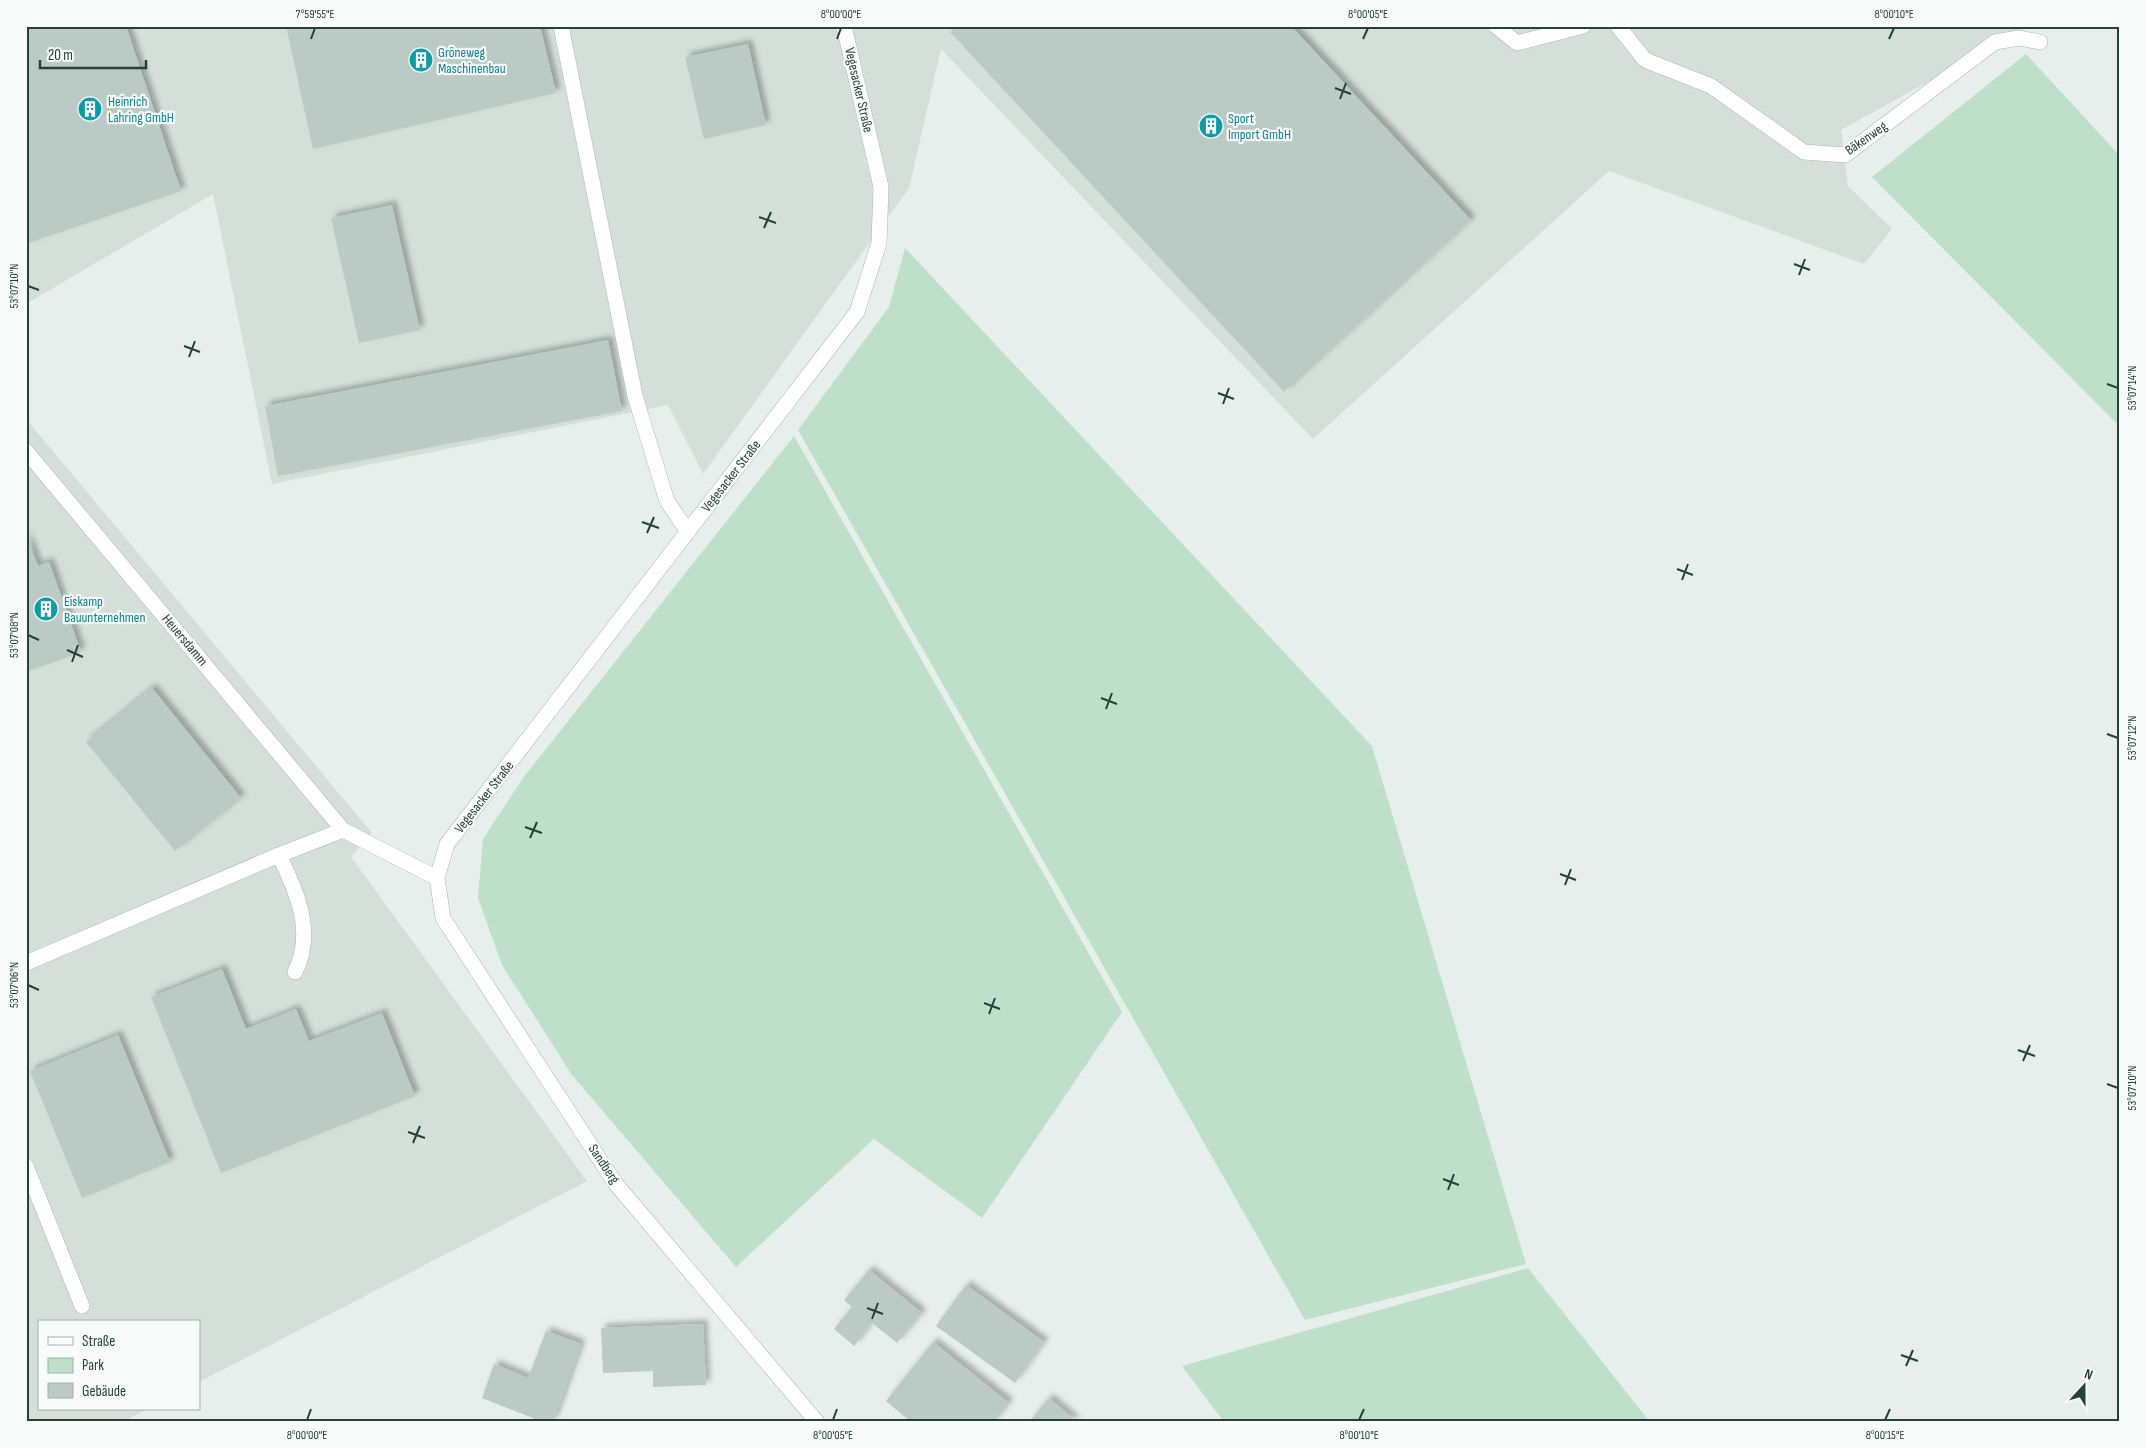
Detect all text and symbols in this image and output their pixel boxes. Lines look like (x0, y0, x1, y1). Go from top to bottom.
text: 7°59'55"E (296, 7, 335, 22)
text: 8°00'00"E (821, 7, 861, 22)
text: 8°00'05"E (1348, 7, 1388, 22)
text: 8°00'10"E (1874, 7, 1914, 22)
scale bar (40, 38, 146, 70)
place label: Gröneweg Maschinenbau (438, 44, 506, 77)
text: 20 m (48, 46, 73, 65)
street label: Vegesacker Straße (841, 46, 877, 134)
building icon: Gröneweg Maschinenbau (408, 47, 434, 73)
place label: Heinrich Lahring GmbH (108, 93, 174, 126)
building icon: Heinrich Lahring GmbH (77, 96, 103, 122)
place label: Sport Import GmbH (1228, 110, 1291, 143)
building icon: Sport Import GmbH (1198, 113, 1224, 139)
street label: Bäkenweg (1842, 117, 1891, 159)
text: 53°07'10"N (7, 264, 22, 308)
text: 53°07'14"N (2125, 366, 2140, 410)
street label: Vegesacker Straße (698, 437, 764, 515)
place label: Eiskamp Bauunternehmen (64, 593, 145, 626)
building icon: Eiskamp Bauunternehmen (33, 596, 59, 622)
street label: Heuersdamm (158, 611, 212, 669)
text: 53°07'08"N (7, 612, 22, 658)
text: 53°07'12"N (2125, 716, 2140, 760)
street label: Vegesacker Straße (451, 758, 517, 836)
text: 53°07'06"N (7, 962, 22, 1008)
text: 53°07'10"N (2125, 1066, 2140, 1110)
street label: Sandberg (585, 1141, 624, 1187)
legend (38, 1320, 200, 1410)
text: Straße (82, 1332, 115, 1351)
text: Park (82, 1356, 104, 1375)
north arrow (2058, 1360, 2108, 1410)
text: N (2082, 1365, 2095, 1384)
text: Gebäude (82, 1382, 126, 1401)
text: 8°00'00"E (287, 1428, 327, 1443)
text: 8°00'05"E (813, 1428, 853, 1443)
text: 8°00'10"E (1339, 1428, 1379, 1443)
text: 8°00'15"E (1866, 1428, 1904, 1443)

